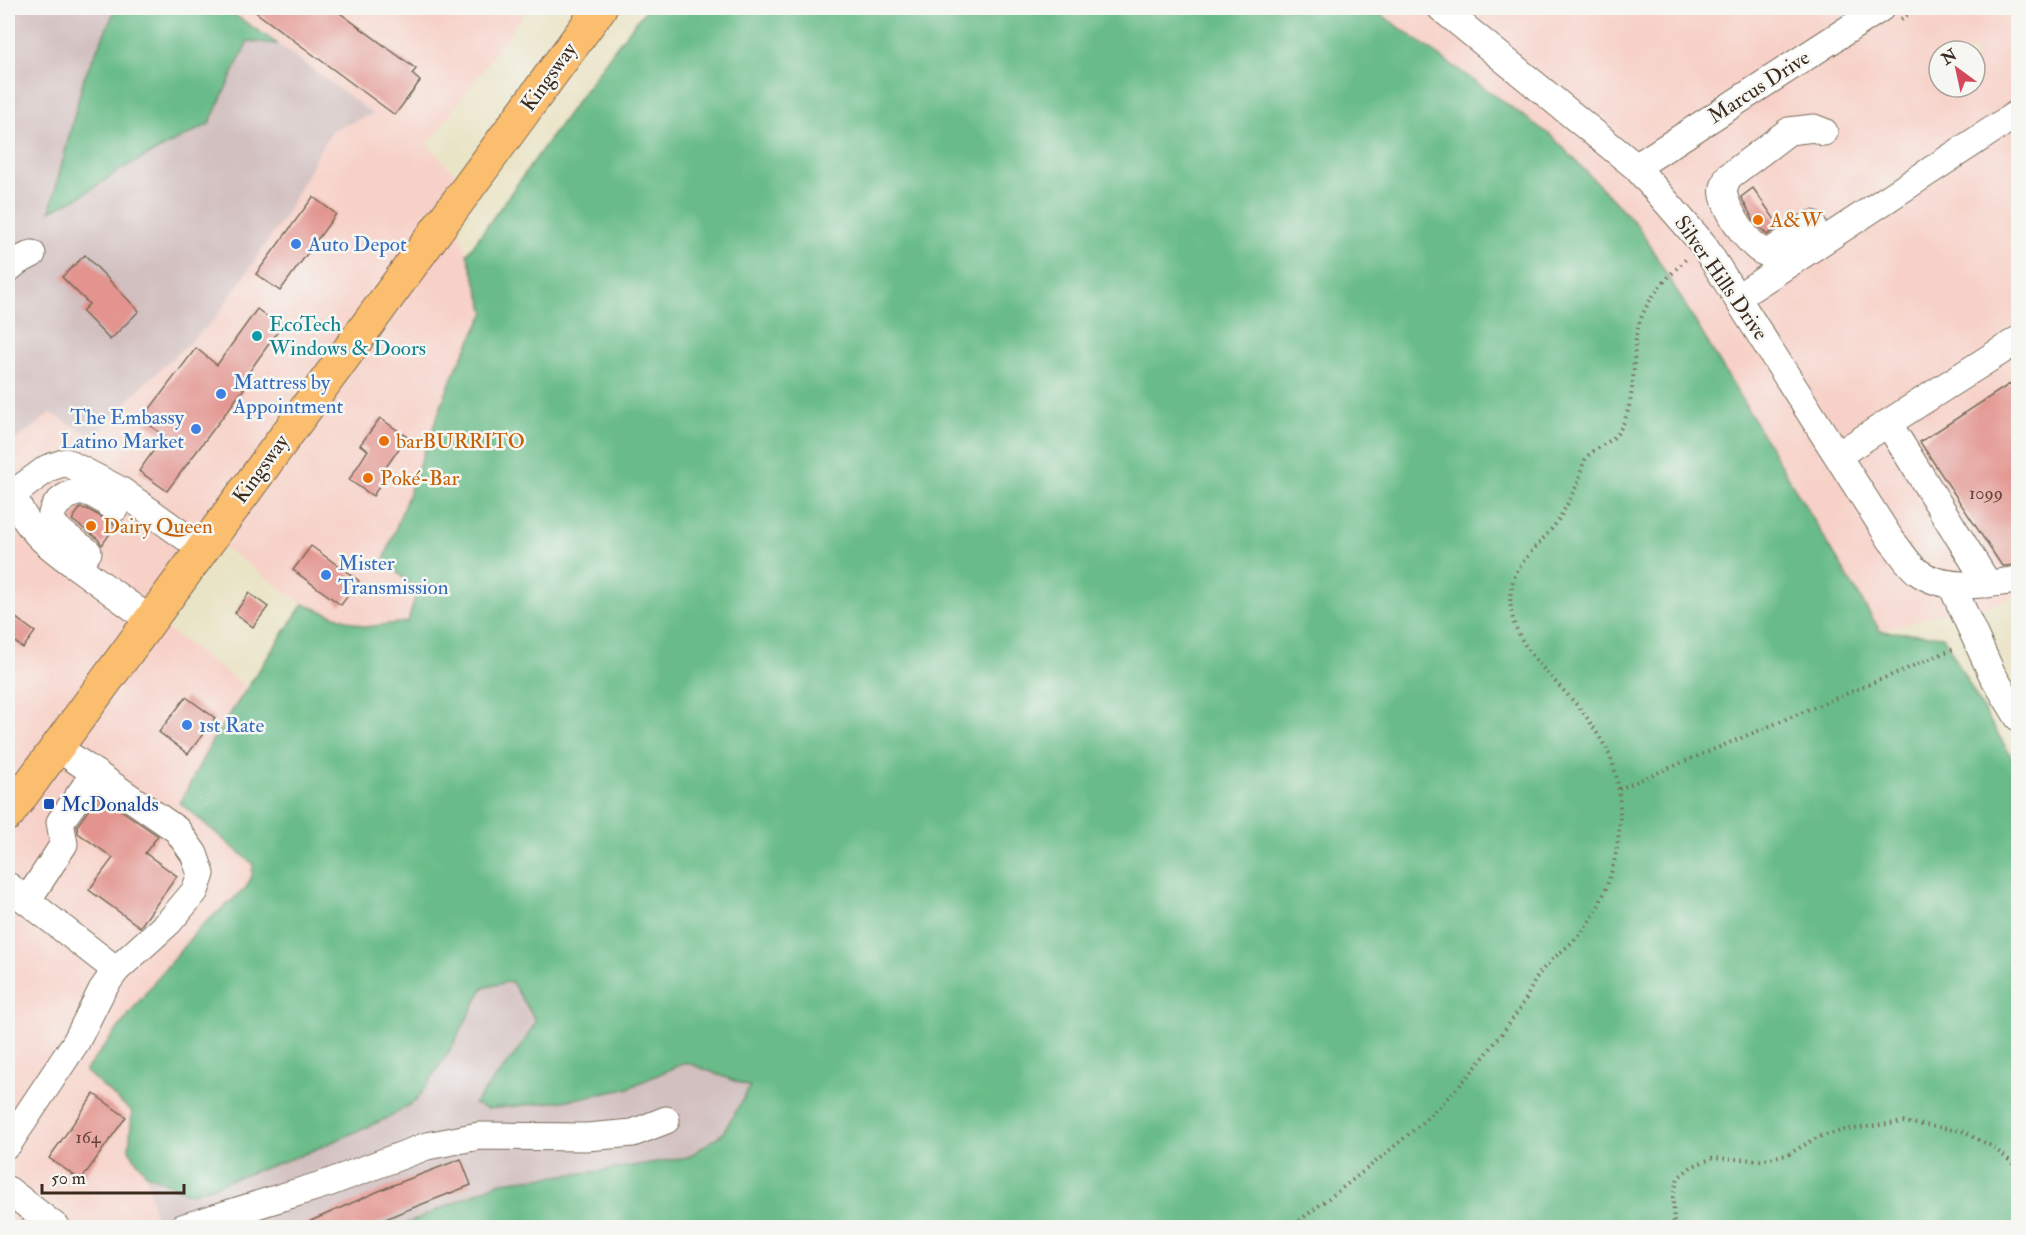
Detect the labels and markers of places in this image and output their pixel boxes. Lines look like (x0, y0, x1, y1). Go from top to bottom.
place label: A&W (1769, 207, 1823, 234)
marker: A&W (1751, 213, 1765, 227)
place label: Auto Depot (307, 231, 407, 258)
marker: Auto Depot (289, 237, 303, 251)
place label: EcoTech Windows & Doors (268, 311, 426, 362)
marker: EcoTech Windows & Doors (250, 329, 264, 343)
place label: Mattress by Appointment (232, 369, 343, 420)
marker: Mattress by Appointment (214, 387, 228, 401)
place label: The Embassy Latino Market (61, 404, 185, 455)
marker: The Embassy Latino Market (189, 422, 203, 436)
place label: barBURRITO (396, 428, 525, 455)
marker: barBURRITO (377, 434, 391, 448)
place label: Poké-Bar (380, 465, 460, 492)
marker: Poké-Bar (361, 471, 375, 485)
place label: Dairy Queen (103, 513, 213, 540)
marker: Dairy Queen (84, 519, 98, 533)
place label: Mister Transmission (338, 550, 449, 601)
marker: Mister Transmission (319, 568, 333, 582)
place label: 1st Rate (199, 712, 264, 739)
marker: 1st Rate (180, 718, 194, 732)
place label: McDonalds (61, 791, 159, 818)
marker: McDonalds (42, 797, 56, 811)

